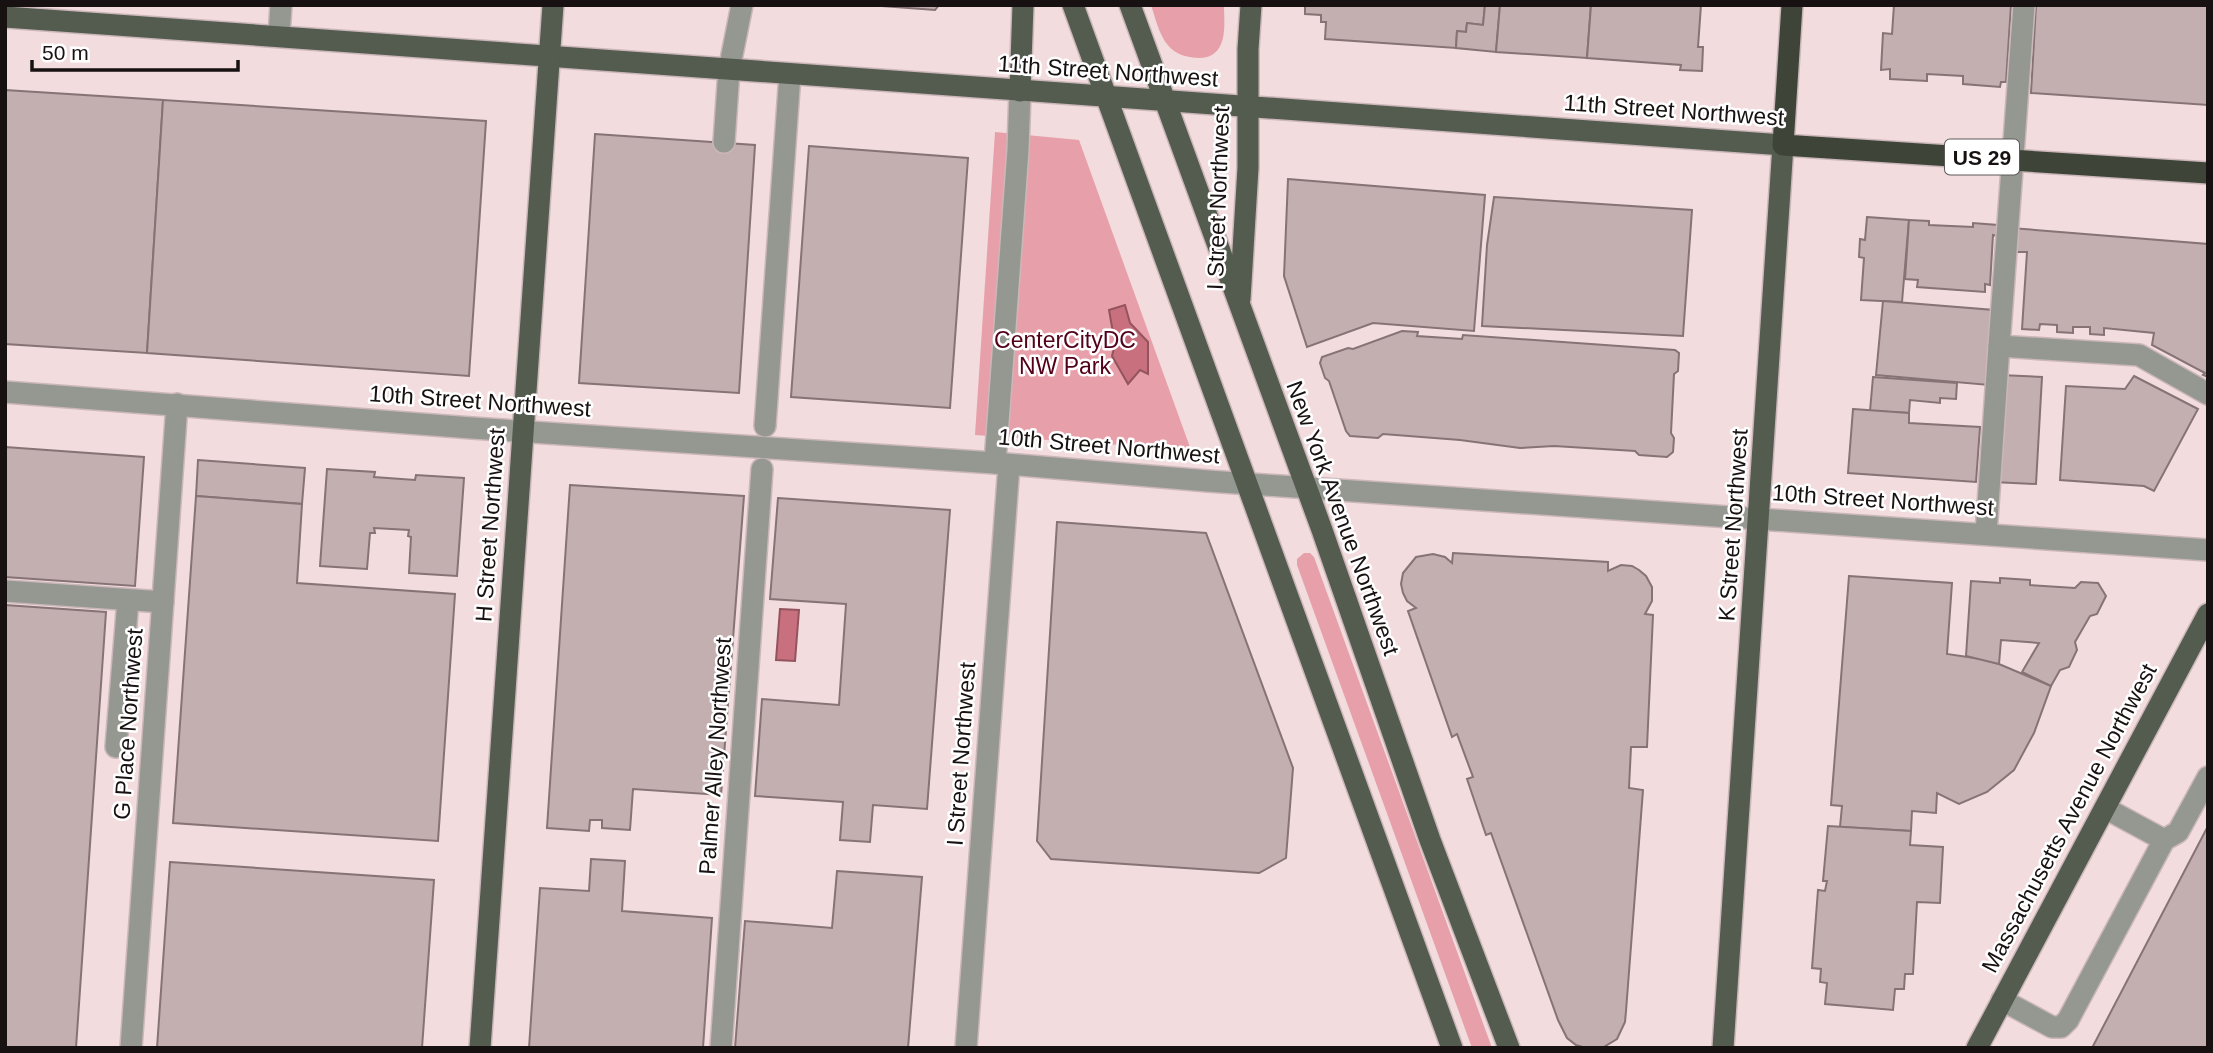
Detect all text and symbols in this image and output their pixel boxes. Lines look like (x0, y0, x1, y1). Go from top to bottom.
scale bar (32, 28, 238, 72)
text: 50 m (42, 41, 89, 64)
street label: 11th Street Northwest (997, 50, 1220, 92)
street label: 11th Street Northwest (1563, 89, 1786, 131)
street label: I Street Northwest (1202, 105, 1234, 290)
road number: US 29 (1945, 140, 2019, 174)
park label: CenterCityDC NW Park (994, 327, 1136, 379)
street label: New York Avenue Northwest (1281, 377, 1405, 659)
street label: 10th Street Northwest (368, 380, 592, 422)
street label: 10th Street Northwest (997, 423, 1222, 469)
street label: H Street Northwest (470, 427, 510, 623)
street label: K Street Northwest (1713, 427, 1753, 622)
street label: 10th Street Northwest (1771, 479, 1995, 521)
street label: G Place Northwest (108, 627, 148, 821)
street label: Palmer Alley Northwest (694, 636, 736, 875)
street label: Massachusetts Avenue Northwest (1976, 659, 2162, 977)
street label: I Street Northwest (942, 661, 980, 847)

